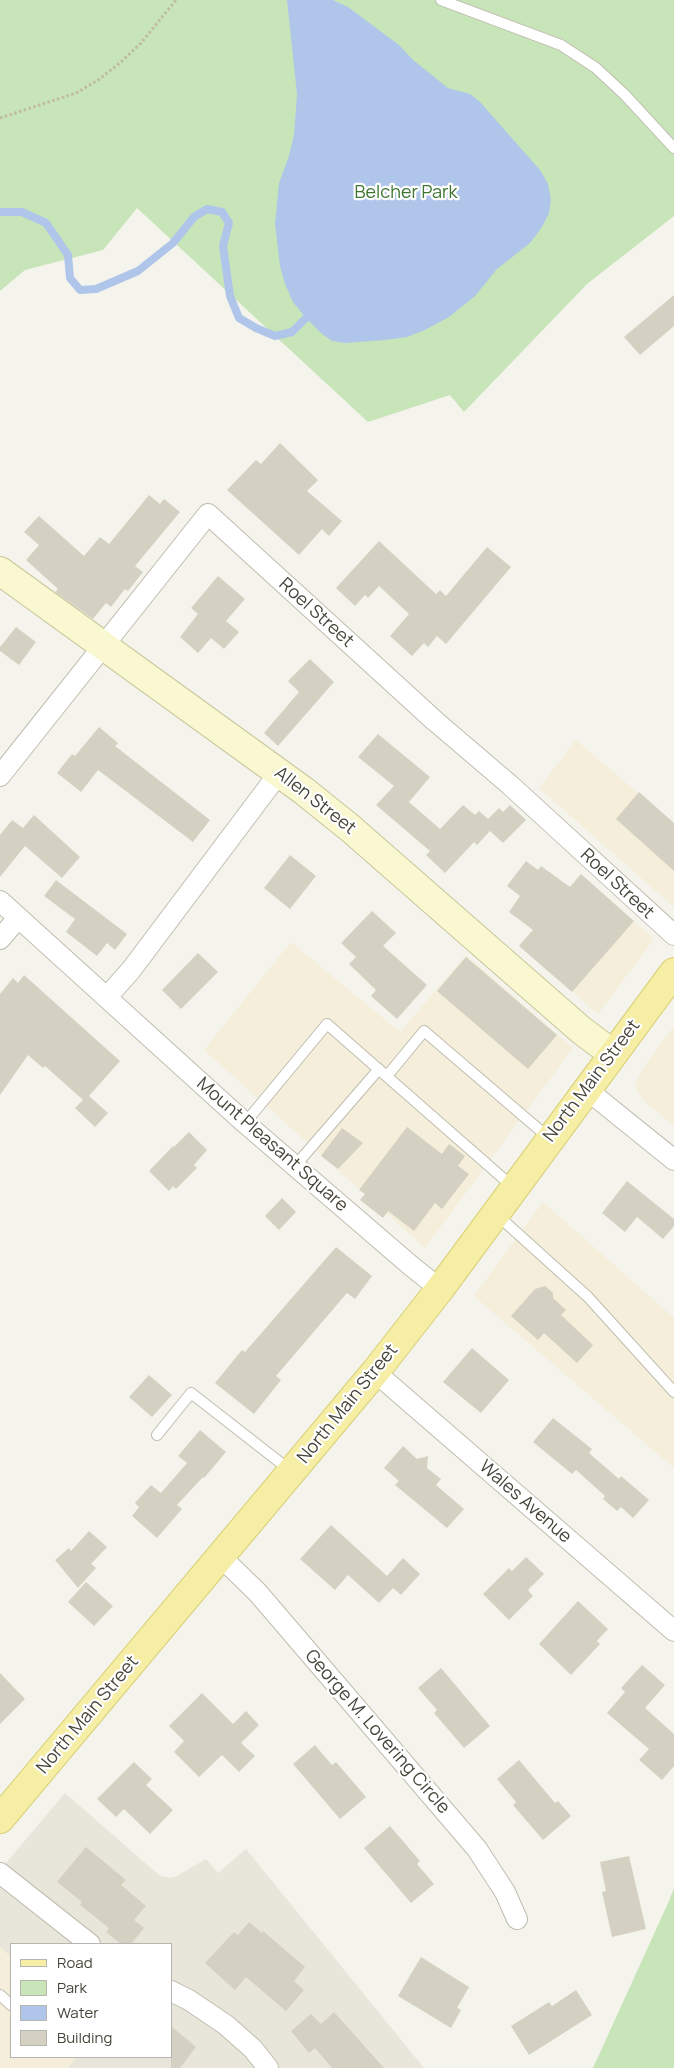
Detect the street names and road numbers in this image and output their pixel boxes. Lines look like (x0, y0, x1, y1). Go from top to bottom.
street label: Roel Street (274, 574, 358, 652)
street label: Allen Street (270, 763, 360, 839)
street label: Roel Street (576, 844, 658, 924)
street label: North Main Street (539, 1016, 645, 1146)
street label: Mount Pleasant Square (192, 1073, 352, 1217)
street label: North Main Street (293, 1340, 403, 1468)
street label: Wales Avenue (474, 1456, 576, 1548)
street label: George M. Lovering Circle (300, 1646, 454, 1818)
street label: North Main Street (32, 1652, 144, 1778)

